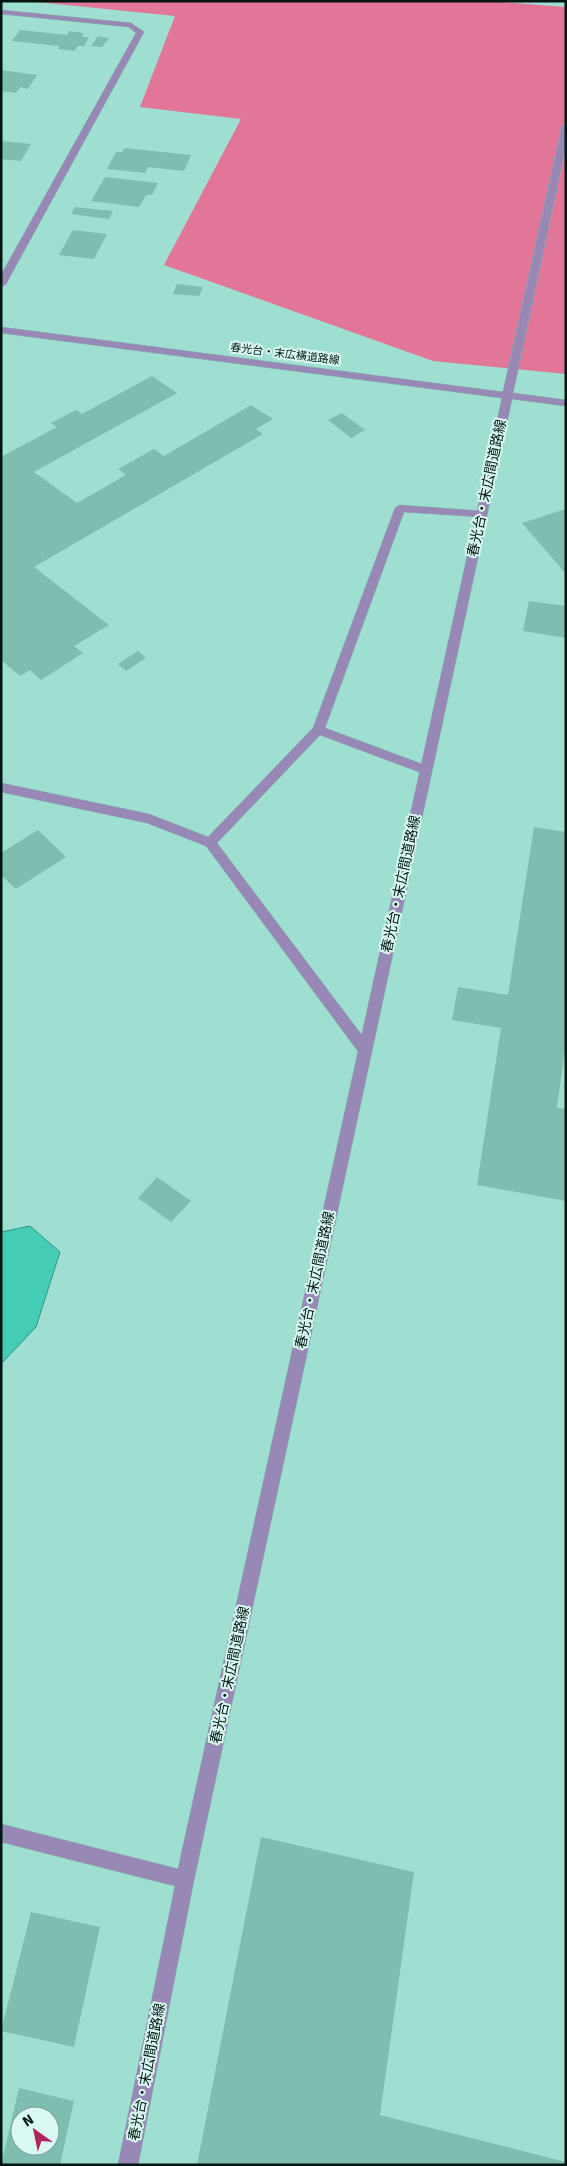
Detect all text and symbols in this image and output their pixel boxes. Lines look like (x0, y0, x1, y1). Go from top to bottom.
street label: 春光台・末広横道路線 (230, 341, 340, 367)
street label: 春光台・末広間道路線 (464, 418, 510, 558)
street label: 春光台・末広間道路線 (378, 814, 424, 954)
street label: 春光台・末広間道路線 (292, 1210, 338, 1350)
street label: 春光台・末広間道路線 (207, 1605, 253, 1745)
street label: 春光台・末広間道路線 (125, 2002, 169, 2142)
north arrow (10, 2106, 60, 2156)
text: N (19, 2111, 37, 2130)

